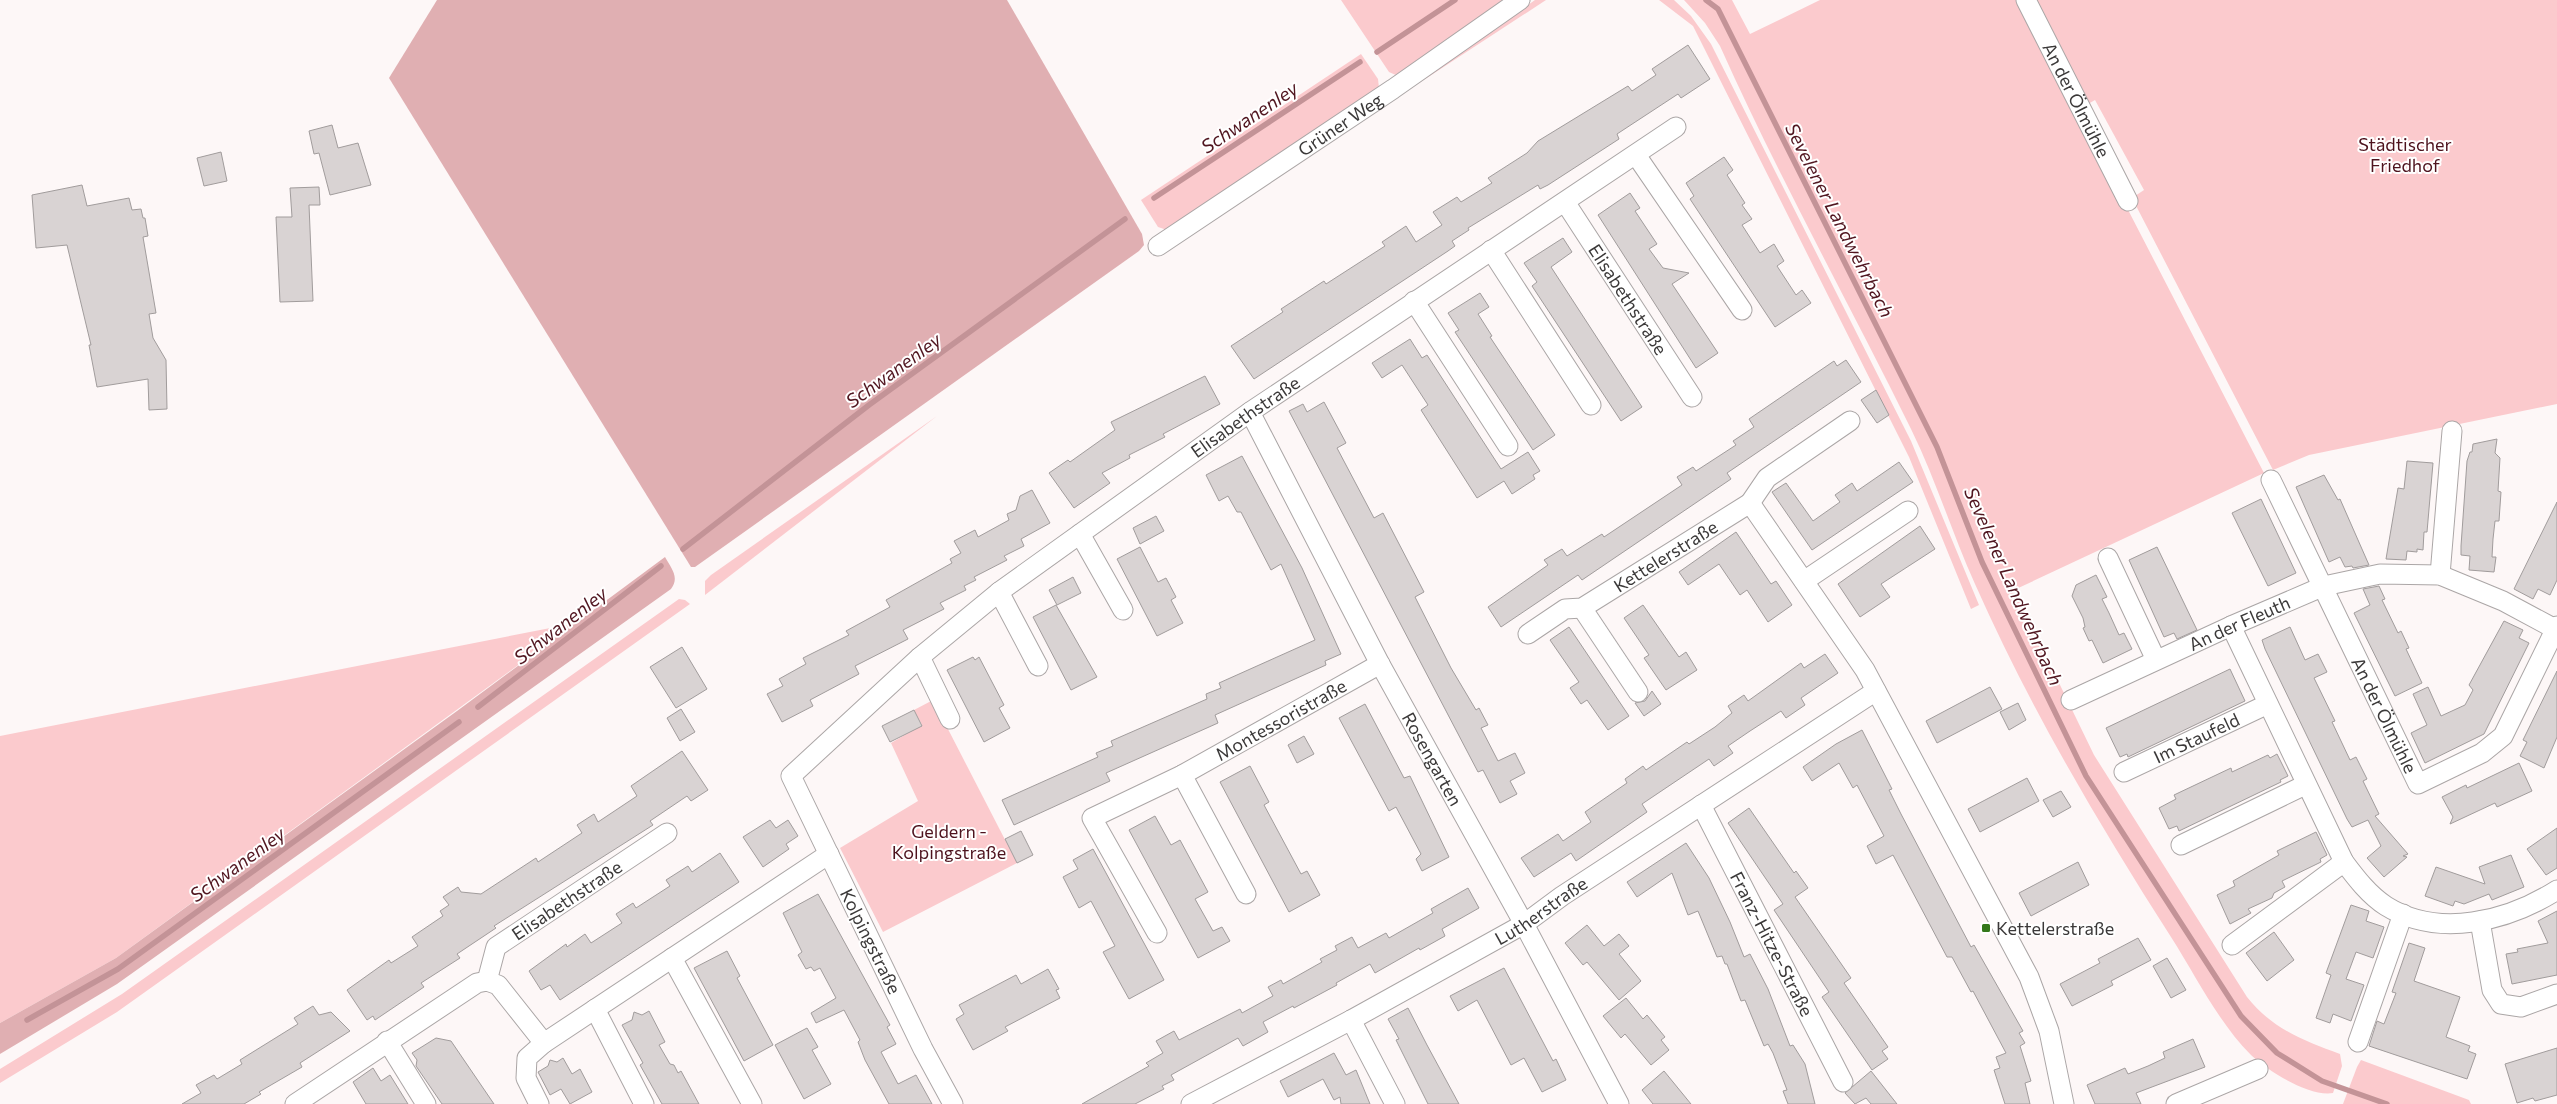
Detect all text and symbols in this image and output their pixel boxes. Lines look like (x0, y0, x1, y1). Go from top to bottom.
street label: An der Ölmühle (2038, 39, 2115, 161)
water label: Schwanenley (1196, 75, 1303, 158)
street label: Grüner Weg (1294, 88, 1387, 161)
water label: Sevelener Landwehrbach (1781, 119, 1899, 321)
park label: Städtischer Friedhof (2358, 133, 2452, 176)
street label: Elisabethstraße (1584, 240, 1672, 359)
water label: Schwanenley (841, 327, 946, 412)
street label: Elisabethstraße (1186, 371, 1304, 462)
water label: Sevelener Landwehrbach (1960, 483, 2068, 689)
street label: Kettelerstraße (1609, 515, 1721, 597)
water label: Schwanenley (509, 581, 612, 669)
street label: An der Fleuth (2185, 591, 2293, 655)
street label: An der Ölmühle (2347, 653, 2422, 777)
street label: Montessoristraße (1211, 674, 1350, 765)
street label: Rosengarten (1398, 708, 1467, 809)
street label: Im Staufeld (2150, 708, 2243, 768)
park label: Geldern - Kolpingstraße (892, 820, 1006, 863)
water label: Schwanenley (185, 821, 290, 906)
street label: Elisabethstraße (507, 855, 626, 945)
street label: Franz-Hitze-Straße (1726, 868, 1818, 1020)
street label: Lutherstraße (1491, 872, 1591, 949)
street label: Kolpingstraße (836, 885, 906, 997)
place label: Kettelerstraße (1996, 917, 2114, 939)
marker: Kettelerstraße (1980, 922, 1992, 934)

